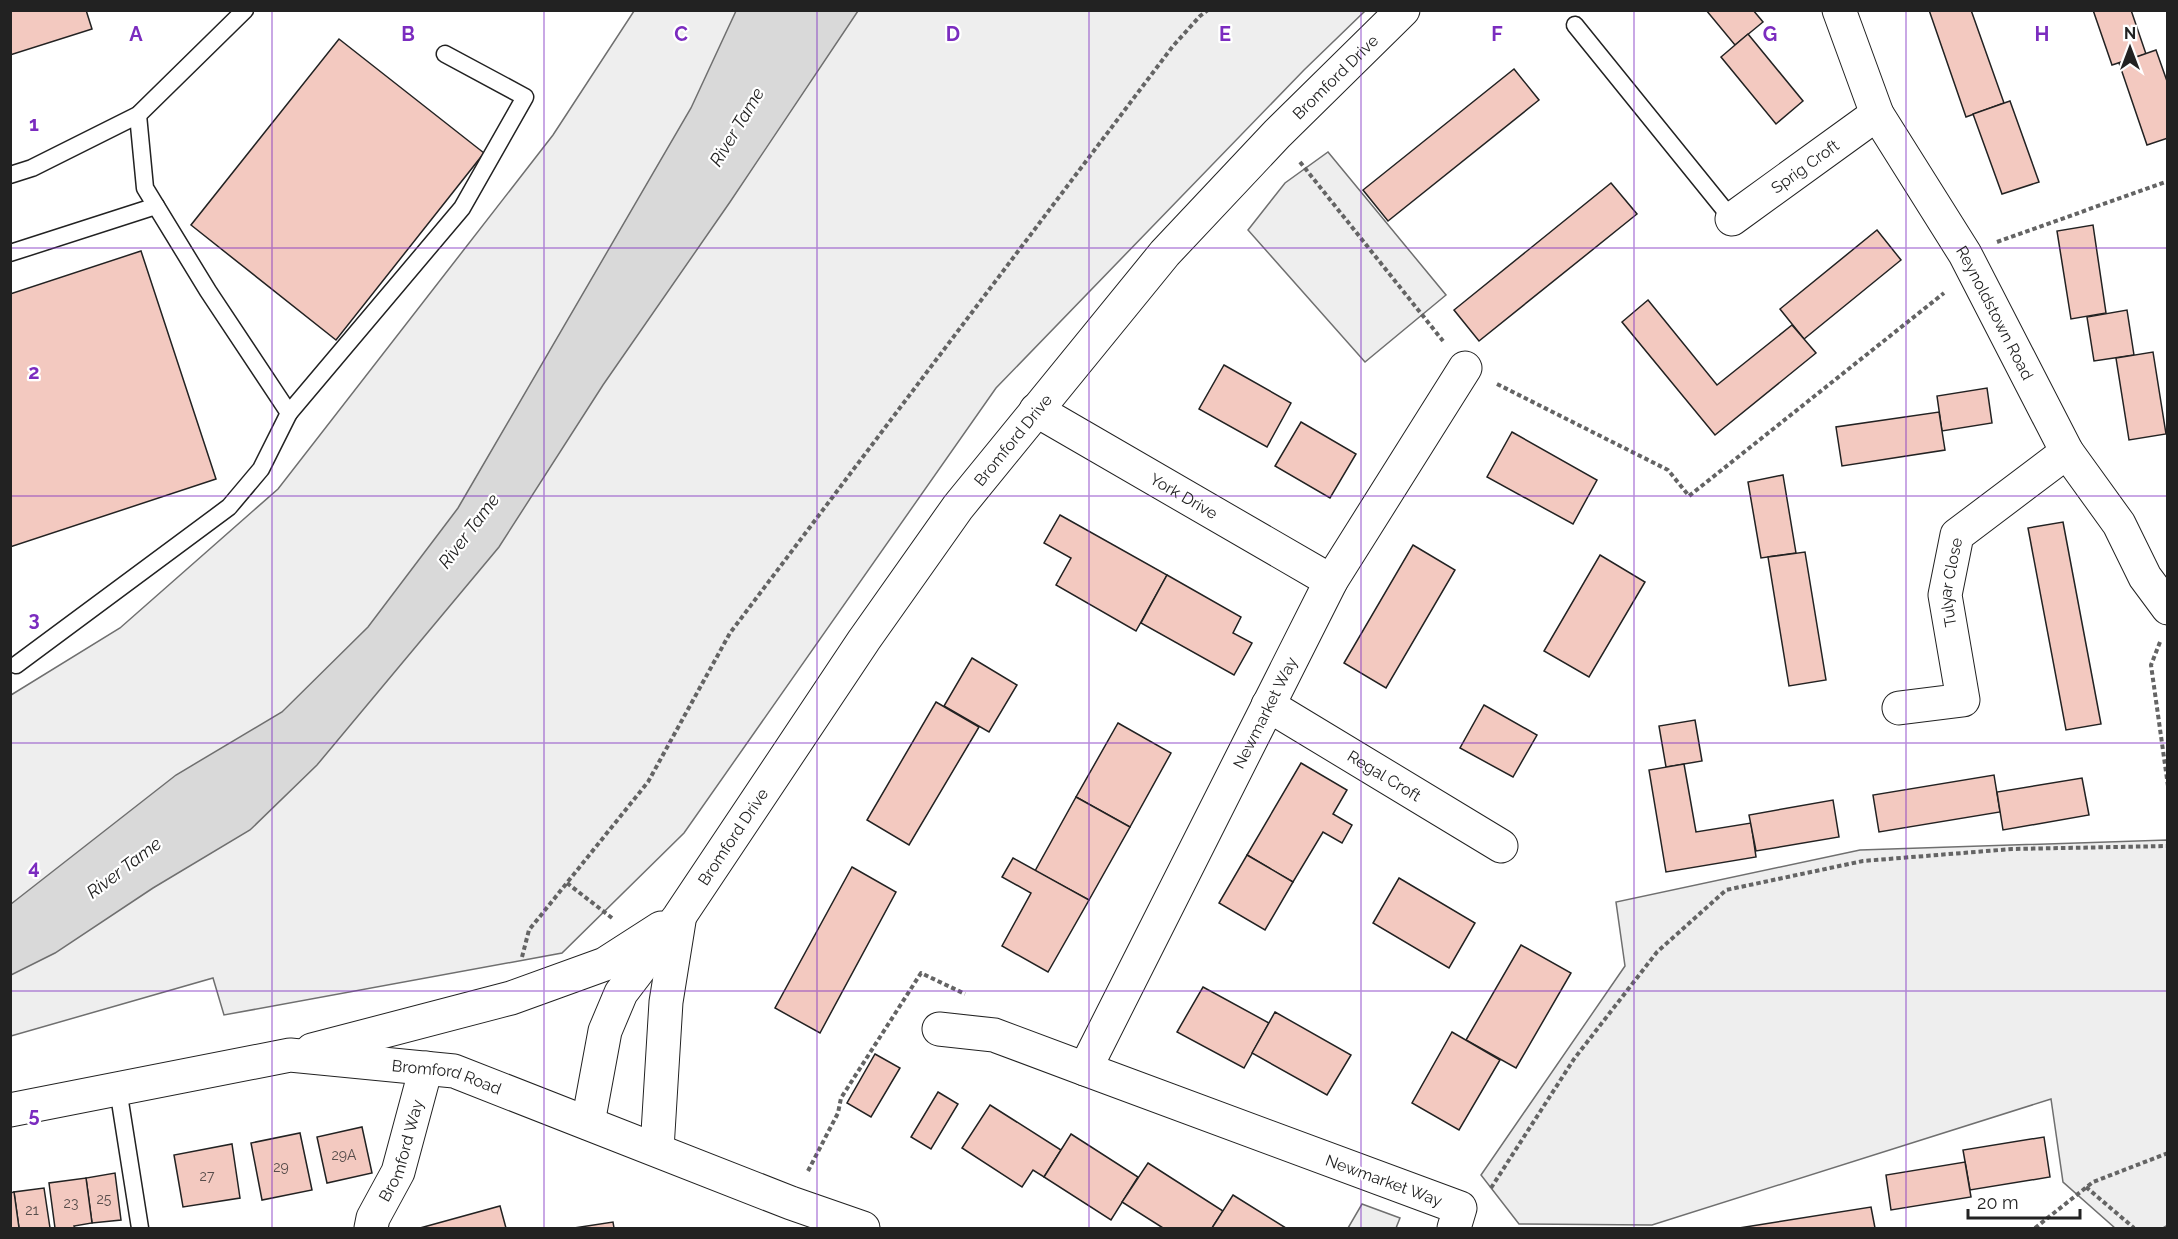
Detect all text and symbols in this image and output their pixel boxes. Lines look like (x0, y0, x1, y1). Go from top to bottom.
north arrow (2100, 18, 2160, 78)
text: A (129, 22, 143, 46)
text: B (401, 22, 415, 46)
text: C (674, 22, 688, 46)
text: D (946, 22, 960, 46)
text: E (1219, 22, 1231, 46)
text: F (1491, 22, 1503, 46)
text: G (1763, 22, 1777, 46)
text: H (2035, 22, 2049, 46)
text: N (2124, 24, 2136, 43)
street label: Bromford Drive (1289, 31, 1382, 123)
water label: River Tame (705, 83, 768, 170)
text: 1 (29, 112, 39, 136)
street label: Sprig Croft (1768, 135, 1843, 198)
street label: Reynoldstown Road (1952, 242, 2037, 383)
text: 2 (28, 360, 40, 384)
street label: Bromford Drive (970, 391, 1056, 490)
street label: York Drive (1147, 469, 1221, 523)
water label: River Tame (434, 489, 504, 572)
street label: Tulyar Close (1936, 536, 1966, 628)
text: 3 (28, 607, 40, 631)
street label: Newmarket Way (1229, 653, 1301, 772)
street label: Regal Croft (1344, 746, 1425, 806)
street label: Bromford Drive (694, 785, 772, 889)
water label: River Tame (82, 833, 165, 902)
text: 4 (28, 855, 40, 879)
street label: Bromford Road (391, 1056, 504, 1099)
street label: Bromford Way (375, 1097, 427, 1205)
text: 5 (28, 1103, 40, 1127)
house number: 29A (332, 1147, 357, 1163)
street label: Newmarket Way (1323, 1151, 1445, 1210)
house number: 29 (273, 1159, 289, 1175)
house number: 27 (200, 1168, 215, 1184)
scale bar (1968, 1182, 2080, 1220)
house number: 25 (97, 1191, 112, 1207)
text: 20 m (1977, 1192, 2019, 1213)
house number: 23 (64, 1195, 78, 1211)
house number: 21 (25, 1202, 39, 1218)

